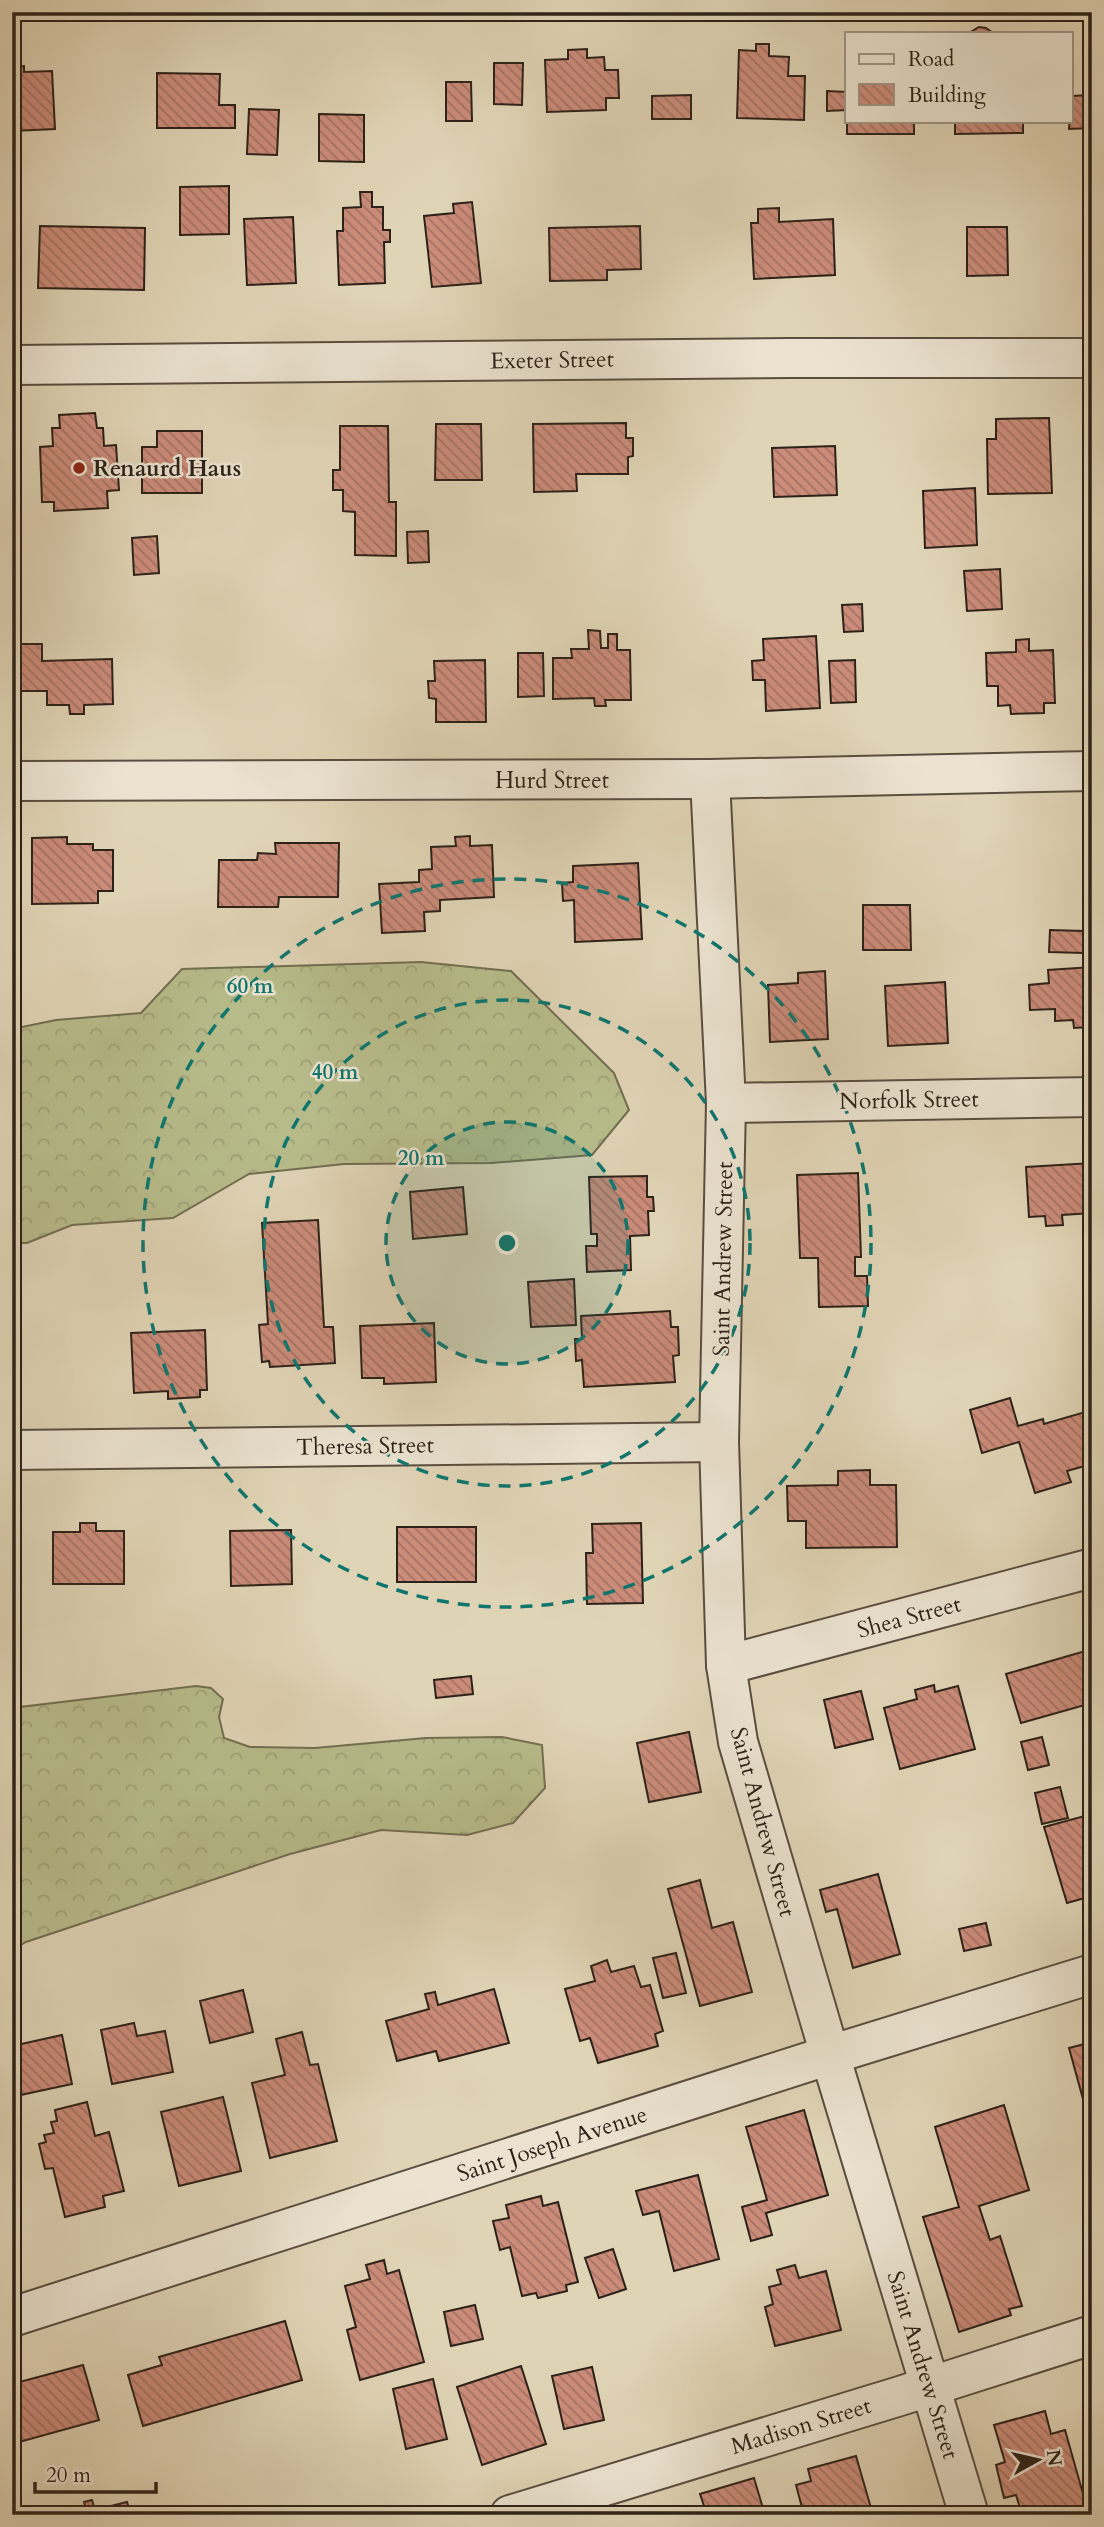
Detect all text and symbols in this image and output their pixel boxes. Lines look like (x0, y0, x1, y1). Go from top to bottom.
legend (845, 32, 1072, 122)
text: Road (908, 45, 954, 74)
text: Building (908, 81, 986, 110)
street label: Exeter Street (490, 343, 614, 377)
place label: Renaurd Haus (93, 453, 241, 484)
marker: Renaurd Haus (71, 460, 87, 476)
street label: Hurd Street (495, 765, 609, 796)
text: 60 m (227, 972, 274, 1001)
text: 40 m (312, 1058, 359, 1087)
street label: Norfolk Street (839, 1083, 979, 1117)
text: 20 m (398, 1144, 445, 1173)
street label: Saint Andrew Street (706, 1161, 740, 1357)
centre of rings (495, 1231, 519, 1255)
street label: Theresa Street (296, 1429, 434, 1463)
street label: Shea Street (854, 1588, 964, 1646)
street label: Saint Andrew Street (723, 1724, 803, 1920)
street label: Saint Joseph Avenue (453, 2099, 651, 2189)
street label: Saint Andrew Street (880, 2267, 966, 2463)
street label: Madison Street (727, 2390, 875, 2462)
north arrow (1002, 2426, 1072, 2496)
text: N (1040, 2448, 1068, 2468)
scale bar (35, 2450, 156, 2494)
text: 20 m (46, 2461, 91, 2490)

